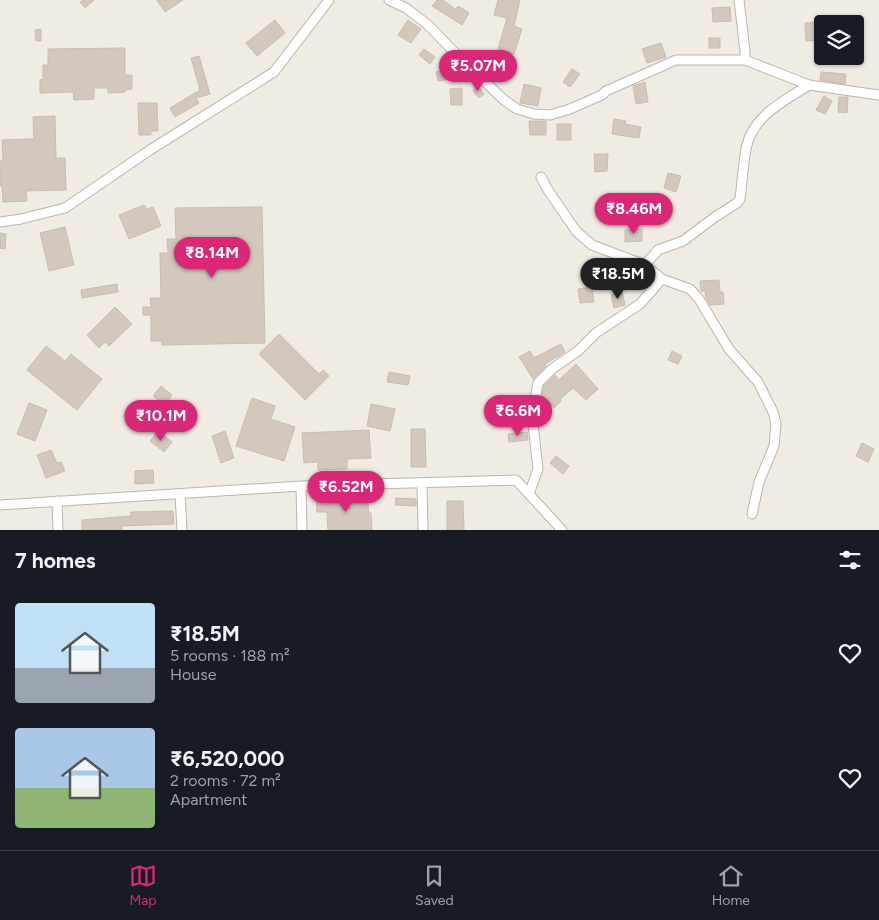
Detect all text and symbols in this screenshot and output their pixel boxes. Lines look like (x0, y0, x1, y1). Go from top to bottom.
map controls (814, 15, 864, 65)
button: layers (814, 15, 864, 65)
pin: ₹5.07M (437, 49, 519, 92)
text: ₹5.07M (450, 56, 506, 75)
pin: ₹8.46M (593, 192, 675, 235)
text: ₹8.46M (606, 199, 662, 218)
pin: ₹8.14M (171, 236, 253, 279)
text: ₹8.14M (185, 243, 239, 262)
pin: ₹18.5M (577, 258, 659, 300)
text: ₹18.5M (591, 264, 645, 283)
pin: ₹6.6M (483, 394, 553, 437)
pin: ₹10.1M (120, 400, 202, 442)
text: ₹6.6M (495, 401, 541, 420)
text: ₹10.1M (135, 406, 187, 425)
pin: ₹6.52M (305, 470, 387, 513)
text: ₹6.52M (318, 477, 374, 496)
icon: filters (836, 546, 864, 574)
text: 7 homes (15, 548, 96, 573)
text: ₹18.5M (170, 621, 240, 646)
icon: home (55, 623, 115, 683)
icon: heart (836, 639, 864, 667)
text: 5 rooms · 188 m² (170, 646, 290, 665)
text: House (170, 665, 216, 684)
text: ₹6,520,000 (170, 746, 284, 771)
icon: home (55, 748, 115, 808)
icon: heart (836, 764, 864, 792)
text: 2 rooms · 72 m² (170, 771, 281, 790)
text: Apartment (170, 790, 247, 809)
tab: Map (129, 862, 157, 909)
tab: Saved (415, 862, 454, 909)
tab: Home (712, 862, 750, 909)

